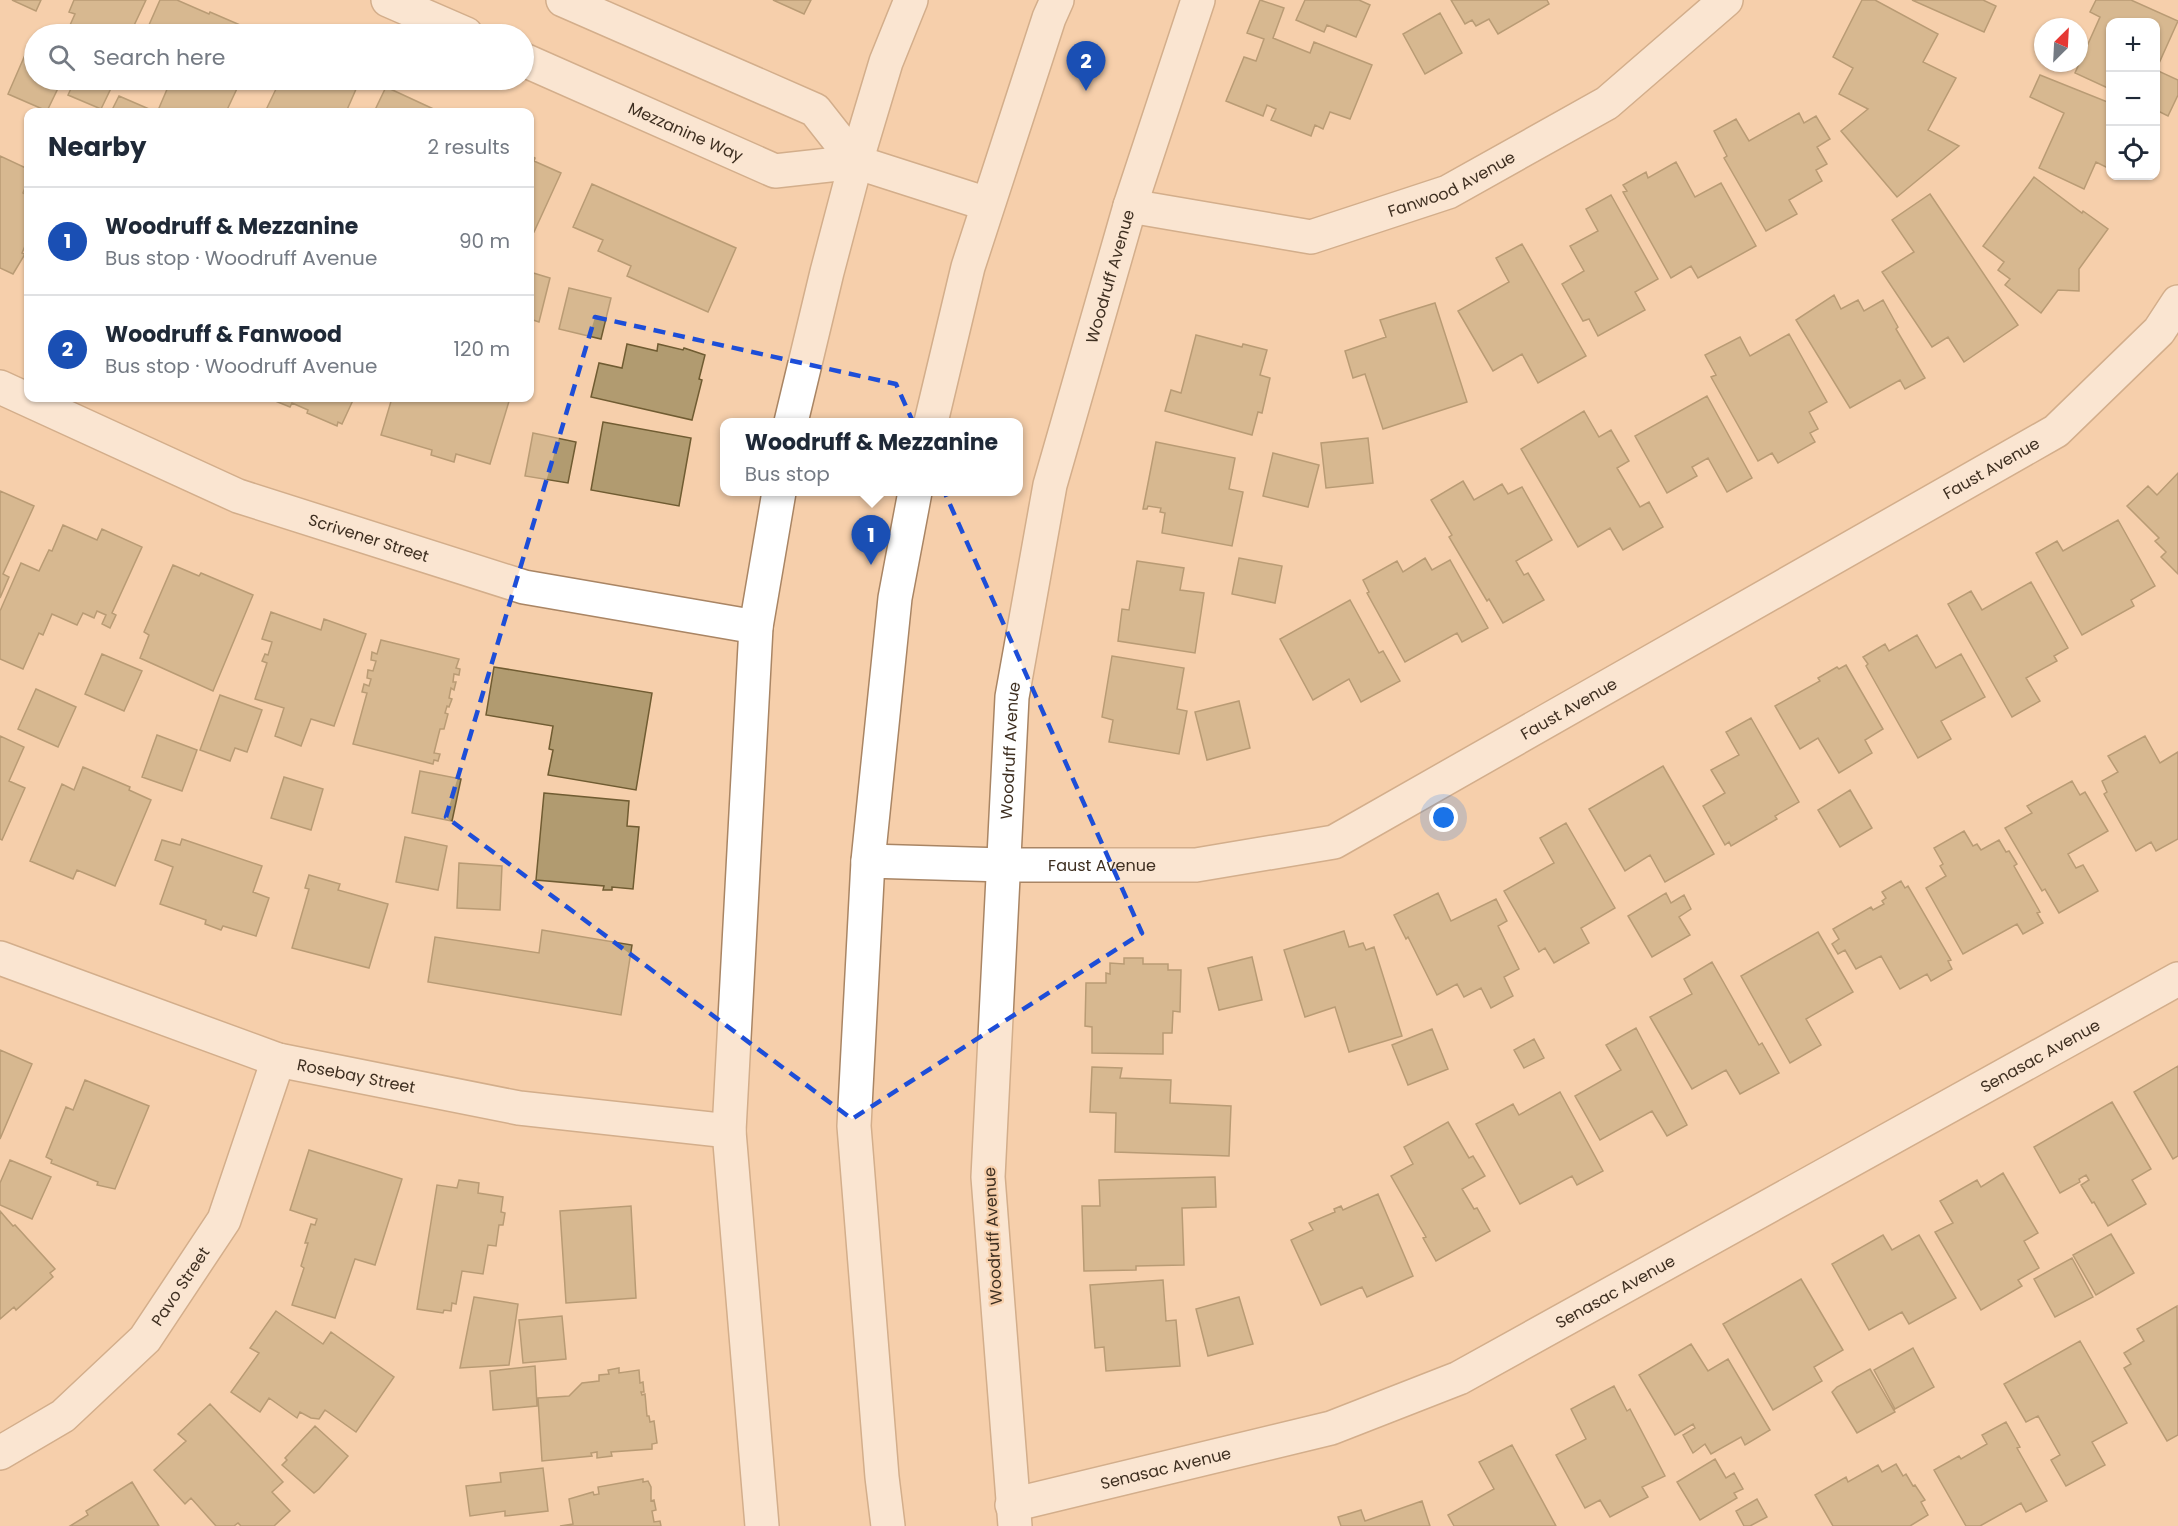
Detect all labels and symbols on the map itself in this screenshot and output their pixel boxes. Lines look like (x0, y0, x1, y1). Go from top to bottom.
north arrow (2034, 18, 2088, 72)
pin: 2 (1066, 42, 1106, 91)
street label: Mezzanine Way (625, 96, 747, 167)
street label: Fanwood Avenue (1385, 145, 1519, 223)
street label: Woodruff Avenue (1080, 207, 1140, 346)
street label: Faust Avenue (1939, 431, 2044, 505)
street label: Scrivener Street (306, 508, 432, 568)
pin: 1 (852, 516, 890, 565)
street label: Faust Avenue (1516, 672, 1621, 745)
street label: Woodruff Avenue (994, 680, 1026, 820)
your location (1429, 803, 1458, 832)
street label: Faust Avenue (1048, 854, 1156, 877)
street label: Senasac Avenue (1976, 1013, 2104, 1098)
street label: Rosebay Street (295, 1053, 418, 1099)
street label: Woodruff Avenue (978, 1166, 1008, 1306)
street label: Pavo Street (145, 1242, 215, 1330)
street label: Senasac Avenue (1551, 1249, 1679, 1334)
street label: Senasac Avenue (1098, 1441, 1233, 1495)

